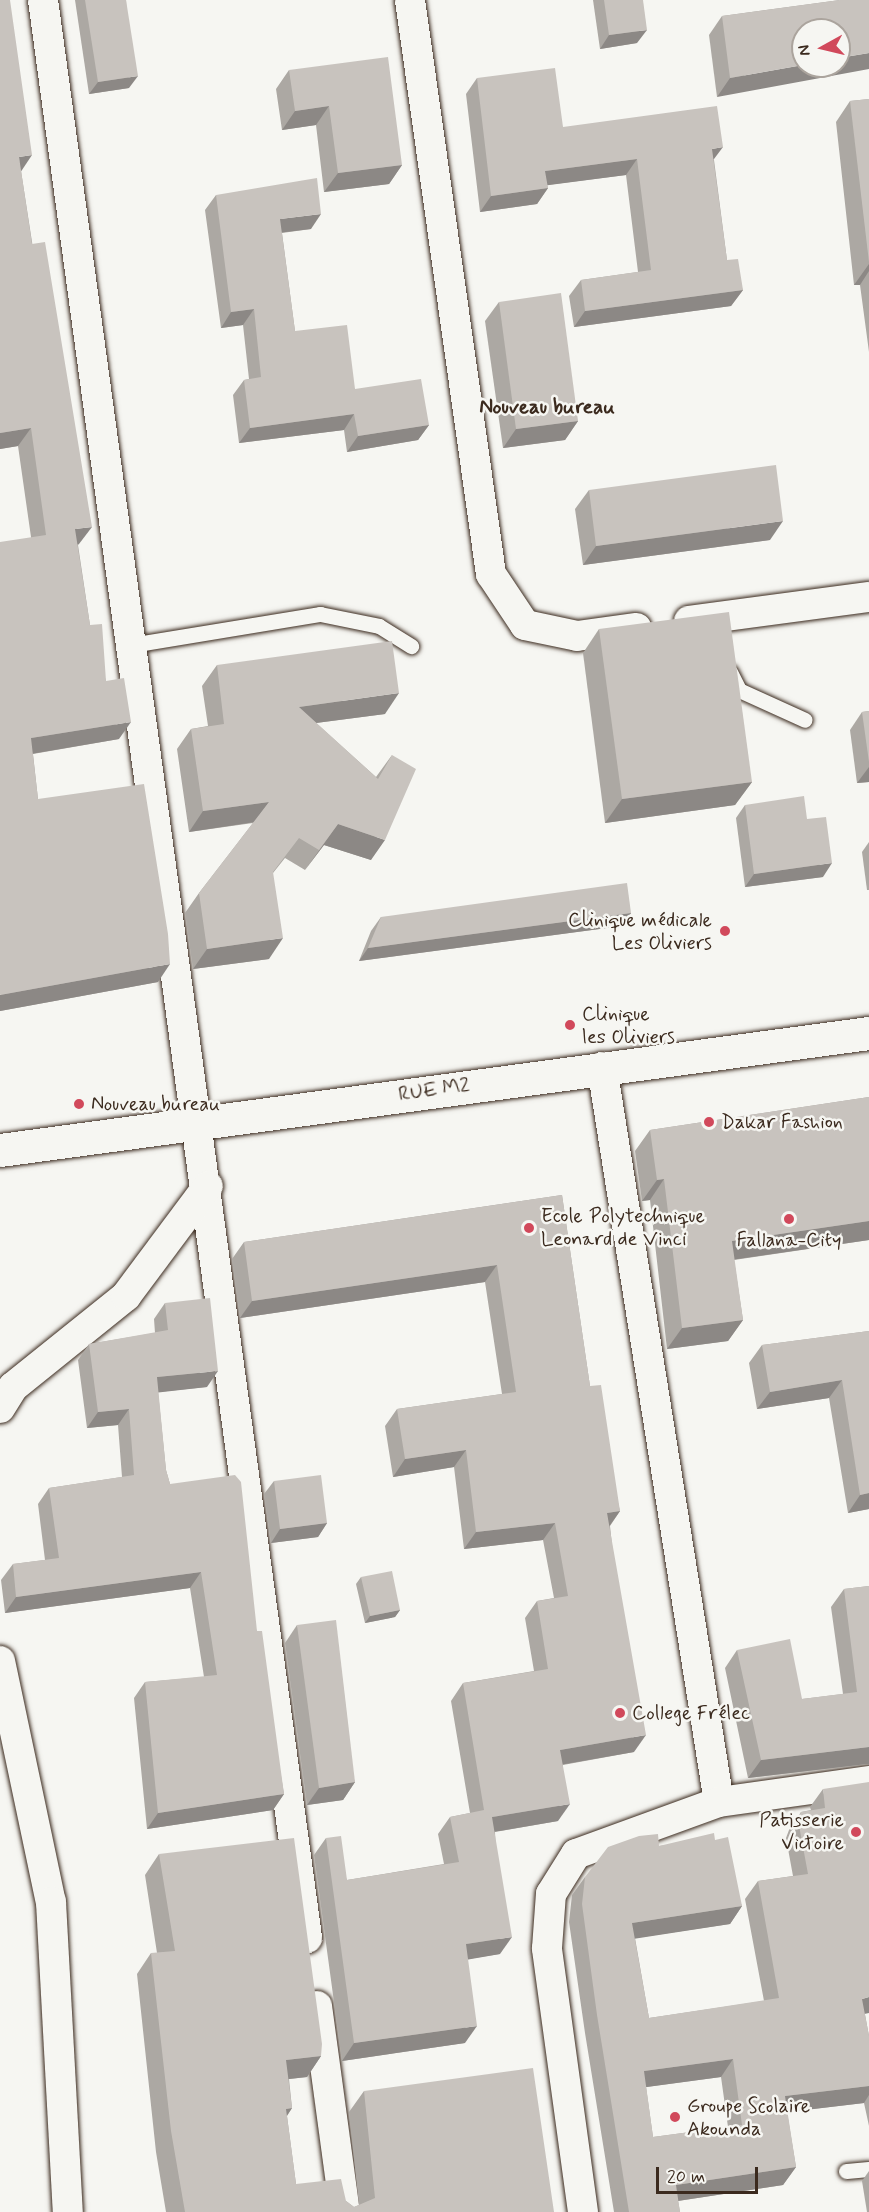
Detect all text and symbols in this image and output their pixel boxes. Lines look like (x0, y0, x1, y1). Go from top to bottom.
north arrow (791, 18, 851, 78)
text: N (794, 44, 816, 57)
district label: Nouveau bureau (480, 394, 614, 420)
place label: Clinique médicale Les Oliviers (568, 908, 712, 955)
marker: Clinique médicale Les Oliviers (716, 922, 734, 940)
place label: Clinique les Oliviers (582, 1002, 675, 1049)
marker: Clinique les Oliviers (563, 1018, 577, 1032)
street label: RUE M2 (397, 1073, 471, 1107)
place label: Nouveau bureau (91, 1092, 219, 1116)
marker: Nouveau bureau (72, 1097, 86, 1111)
place label: Dakar Fashion (721, 1110, 840, 1134)
marker: Dakar Fashion (702, 1115, 716, 1129)
place label: Ecole Polytechnique Leonard de Vinci (541, 1204, 703, 1251)
marker: Fallana-City (782, 1212, 796, 1226)
marker: Ecole Polytechnique Leonard de Vinci (522, 1221, 536, 1235)
place label: Fallana-City (736, 1228, 842, 1252)
place label: College Frélec (632, 1701, 749, 1725)
marker: College Frélec (613, 1706, 627, 1720)
place label: Patisserie Victoire (759, 1808, 844, 1855)
marker: Patisserie Victoire (849, 1825, 863, 1839)
place label: Groupe Scolaire Akounda (687, 2094, 813, 2141)
marker: Groupe Scolaire Akounda (668, 2110, 682, 2124)
scale bar (659, 2155, 761, 2193)
text: 20 m (667, 2165, 705, 2189)

